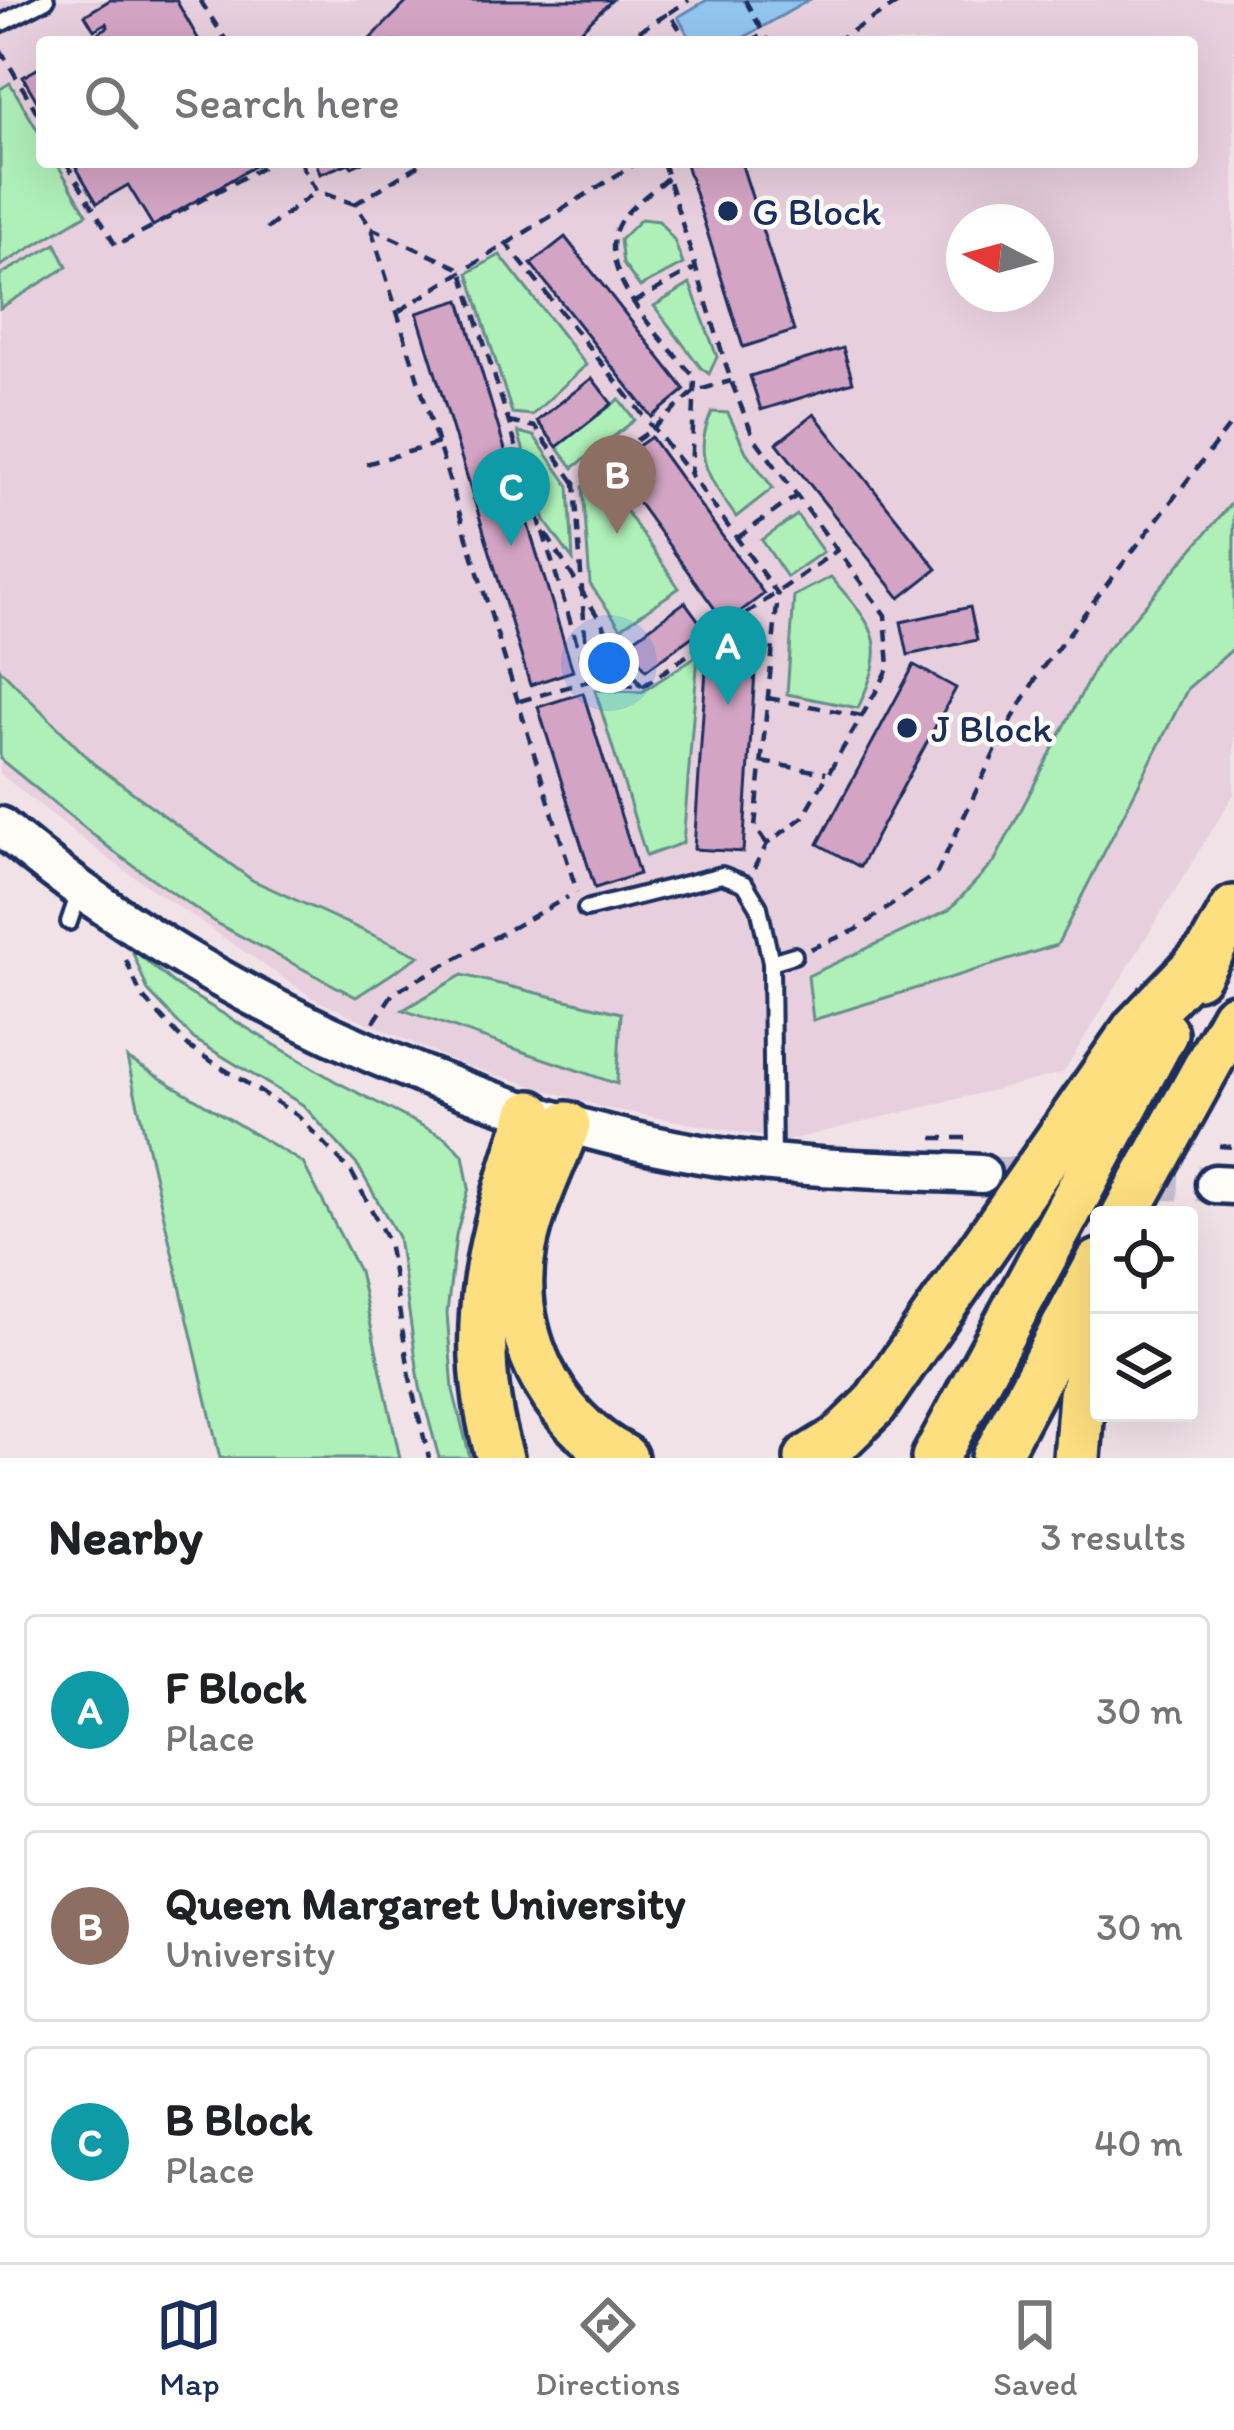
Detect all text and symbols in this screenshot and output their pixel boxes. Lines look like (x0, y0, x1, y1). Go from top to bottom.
search box (36, 36, 1198, 168)
icon: search (78, 69, 144, 135)
text: Search here (174, 75, 400, 129)
place label: G Block (752, 188, 881, 235)
marker: G Block (715, 198, 741, 224)
north arrow (946, 204, 1054, 312)
pin: B (578, 435, 656, 534)
pin: C (472, 447, 550, 546)
pin: A (689, 606, 767, 705)
your location (579, 633, 639, 693)
place label: J Block (931, 705, 1052, 752)
marker: J Block (894, 715, 920, 741)
map controls (1090, 1206, 1198, 1422)
button: locate (1090, 1206, 1198, 1314)
button: layers (1090, 1314, 1198, 1422)
text: Nearby (48, 1506, 203, 1567)
text: 3 results (1040, 1513, 1186, 1560)
text: F Block (165, 1660, 306, 1714)
text: A (78, 1687, 102, 1734)
text: 30 m (1096, 1687, 1183, 1734)
text: Place (165, 1714, 255, 1761)
text: Queen Margaret University (165, 1876, 685, 1930)
text: B (77, 1903, 103, 1950)
text: 30 m (1096, 1903, 1183, 1950)
text: University (165, 1930, 335, 1977)
text: B Block (165, 2092, 312, 2146)
text: C (77, 2119, 103, 2166)
text: 40 m (1094, 2119, 1183, 2166)
text: Place (165, 2146, 255, 2193)
tab: Map (156, 2292, 222, 2403)
tab: Directions (535, 2292, 680, 2403)
tab: Saved (993, 2292, 1078, 2403)

